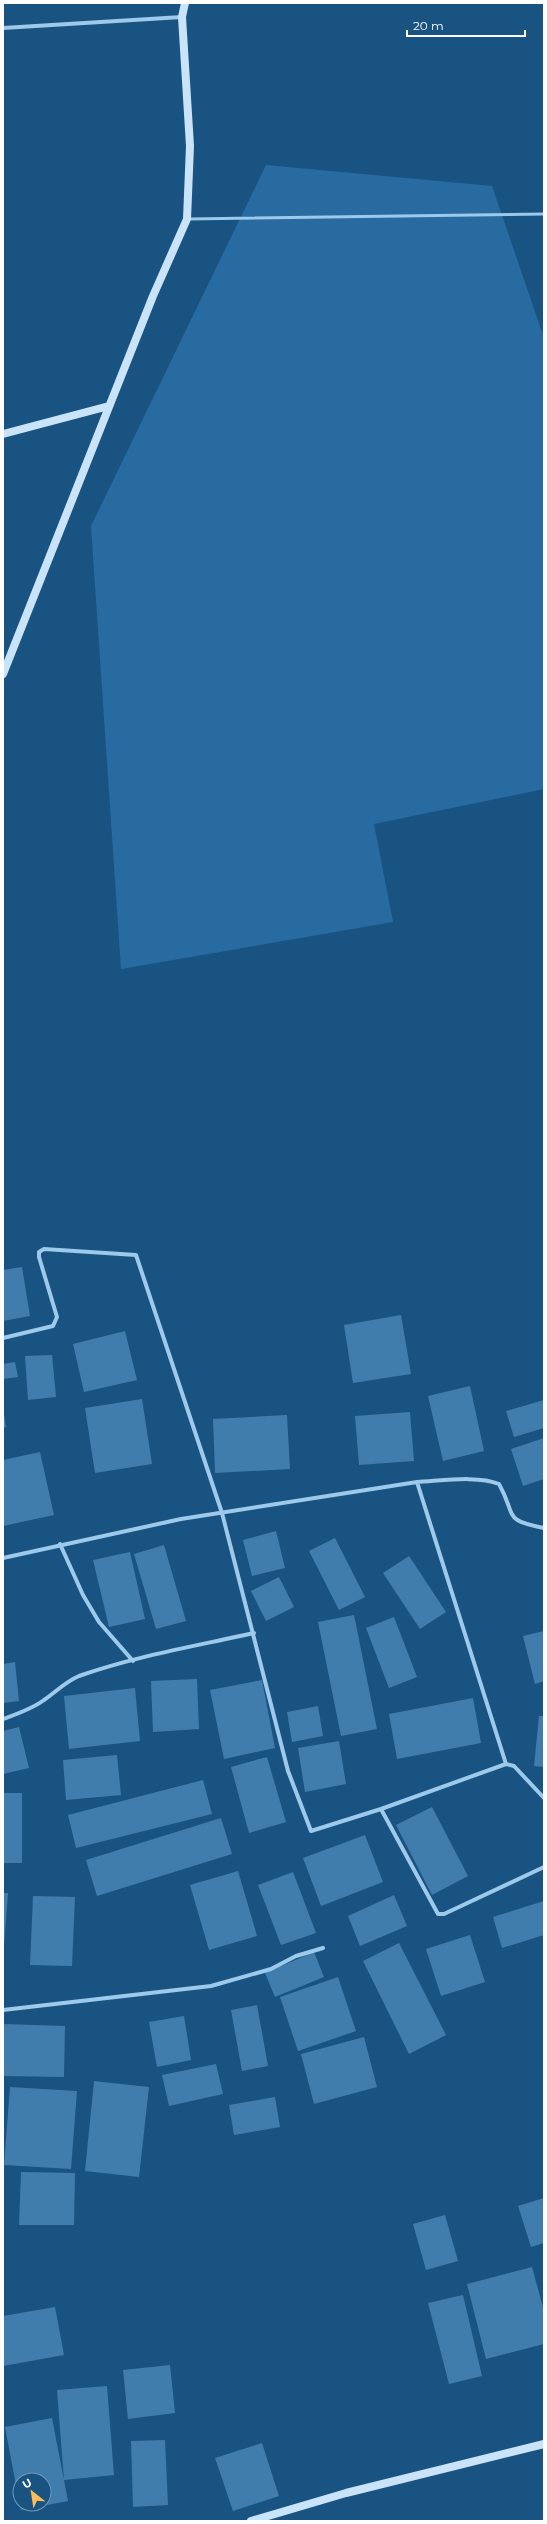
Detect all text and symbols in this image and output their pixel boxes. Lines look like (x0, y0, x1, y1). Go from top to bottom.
scale bar (407, 12, 525, 38)
text: 20 m (413, 18, 444, 33)
north arrow (12, 2472, 52, 2512)
text: U (20, 2475, 34, 2492)

